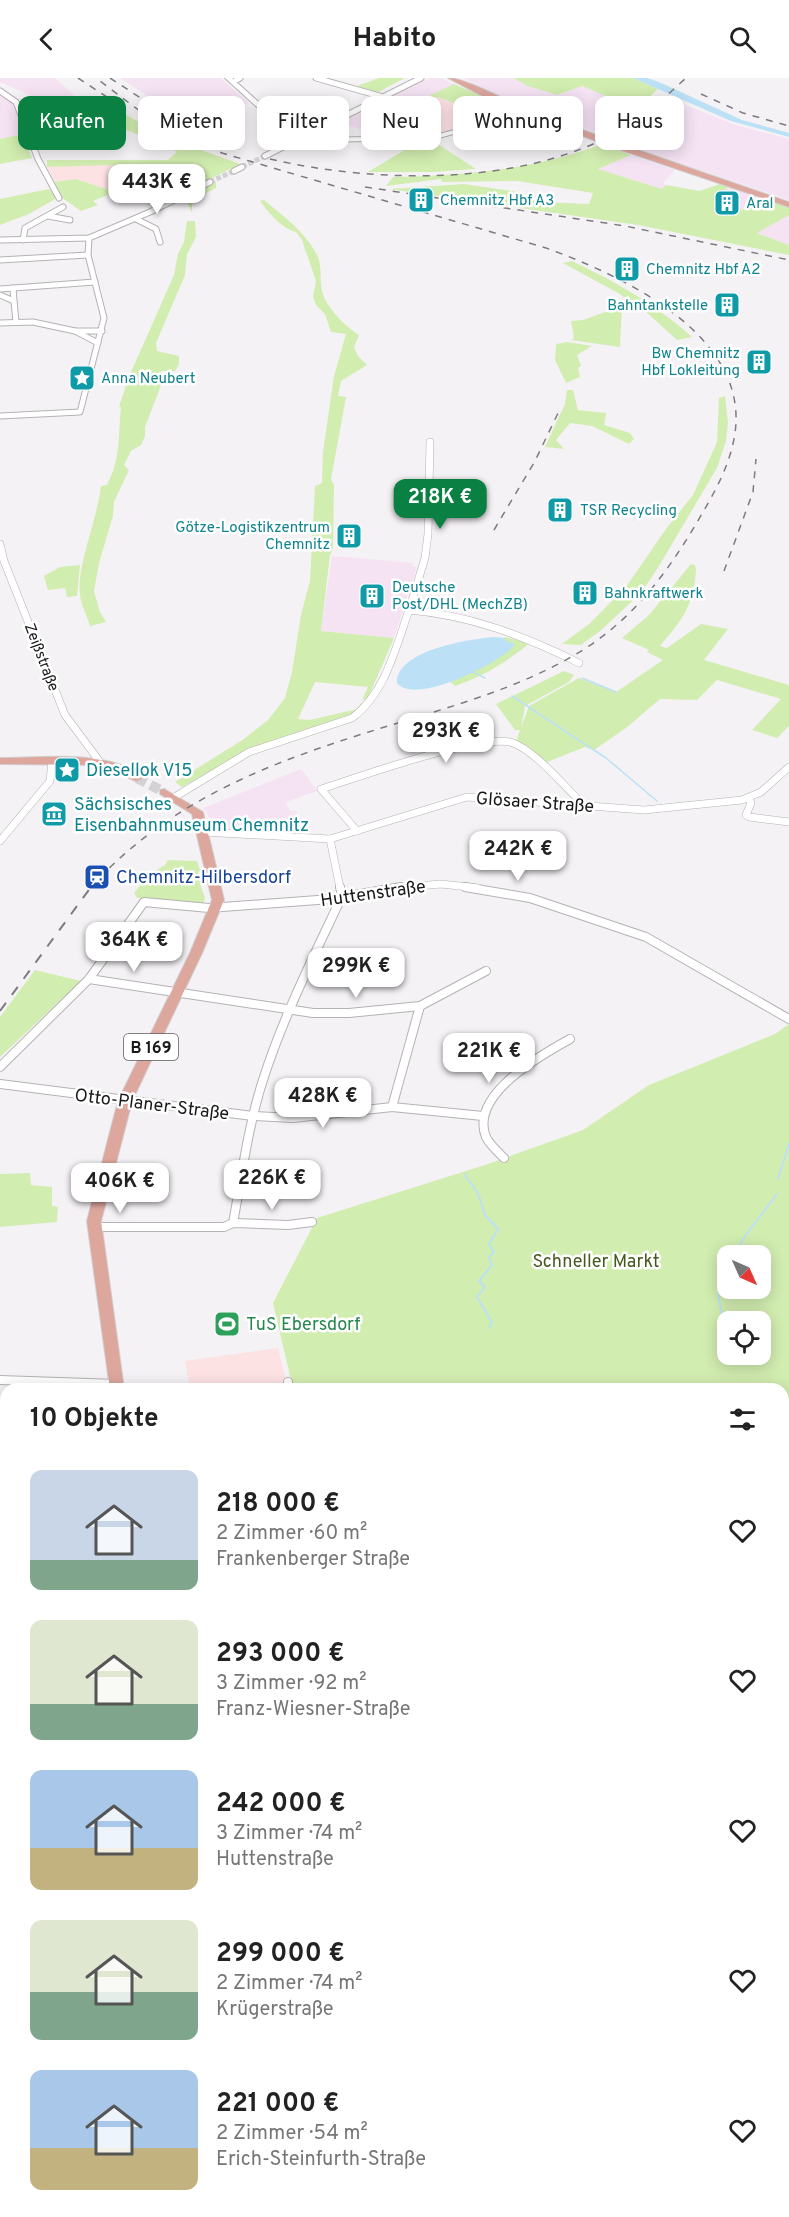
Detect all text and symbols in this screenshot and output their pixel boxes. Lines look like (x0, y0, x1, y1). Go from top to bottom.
text: Habito (353, 22, 436, 56)
icon: back (30, 23, 63, 56)
icon: search (726, 23, 759, 56)
chip: Kaufen (18, 96, 126, 150)
chip: Mieten (138, 96, 245, 150)
chip: Filter (257, 96, 349, 150)
chip: Neu (361, 96, 441, 150)
chip: Wohnung (453, 96, 583, 150)
chip: Haus (595, 96, 684, 150)
pin: 443K € (108, 164, 206, 215)
text: 443K € (122, 170, 192, 196)
building icon: Chemnitz Hbf A3 (406, 185, 436, 215)
building icon: Aral (712, 188, 742, 218)
place label: Chemnitz Hbf A3 (440, 192, 554, 211)
place label: Aral (746, 195, 774, 214)
building icon: Chemnitz Hbf A2 (612, 254, 642, 284)
place label: Chemnitz Hbf A2 (646, 261, 760, 280)
building icon: Bahntankstelle (712, 290, 742, 320)
place label: Bahntankstelle (607, 297, 708, 316)
place label: Bw Chemnitz Hbf Lokleitung (641, 345, 740, 381)
building icon: Bw Chemnitz Hbf Lokleitung (744, 347, 774, 377)
place icon: Anna Neubert (67, 363, 97, 393)
place label: Anna Neubert (101, 370, 196, 389)
pin: 218K € (391, 479, 489, 530)
text: 218K € (408, 485, 472, 511)
building icon: TSR Recycling (545, 495, 575, 525)
place label: TSR Recycling (580, 502, 677, 521)
place label: Götze-Logistikzentrum Chemnitz (175, 519, 330, 555)
building icon: Götze-Logistikzentrum Chemnitz (334, 521, 364, 551)
building icon: Bahnkraftwerk (570, 578, 600, 608)
place label: Deutsche Post/DHL (MechZB) (392, 579, 528, 615)
building icon: Deutsche Post/DHL (MechZB) (357, 581, 387, 611)
place label: Bahnkraftwerk (604, 585, 704, 604)
street label: Zeißstraße (19, 621, 62, 694)
pin: 293K € (397, 713, 495, 764)
text: 293K € (412, 719, 480, 745)
place icon: Diesellok V15 (52, 755, 82, 785)
place label: Diesellok V15 (86, 760, 192, 783)
street label: Glösaer Straße (475, 788, 595, 819)
place label: Sächsisches Eisenbahnmuseum Chemnitz (74, 794, 309, 838)
museum icon: Sächsisches Eisenbahnmuseum Chemnitz (39, 799, 69, 829)
pin: 242K € (469, 831, 567, 882)
text: 242K € (483, 837, 553, 863)
station icon: Chemnitz-Hilbersdorf (82, 862, 112, 892)
place label: Chemnitz-Hilbersdorf (116, 867, 291, 890)
street label: Huttenstraße (319, 876, 427, 913)
pin: 364K € (85, 922, 183, 973)
text: 364K € (100, 928, 169, 954)
pin: 299K € (307, 948, 405, 999)
text: 299K € (322, 954, 390, 980)
pin: 221K € (440, 1033, 538, 1084)
road number: B 169 (124, 1034, 178, 1060)
text: 221K € (457, 1039, 521, 1065)
pin: 428K € (274, 1078, 372, 1129)
text: 428K € (288, 1084, 358, 1110)
street label: Otto-Planer-Straße (73, 1085, 230, 1126)
pin: 226K € (223, 1160, 321, 1211)
pin: 406K € (71, 1163, 169, 1214)
text: 226K € (238, 1166, 306, 1192)
text: 406K € (85, 1169, 155, 1195)
north arrow (717, 1245, 771, 1299)
map controls (717, 1245, 771, 1365)
park label: Schneller Markt (532, 1251, 660, 1274)
sports icon: TuS Ebersdorf (212, 1309, 242, 1339)
button: locate (717, 1311, 771, 1365)
place label: TuS Ebersdorf (246, 1314, 360, 1337)
text: 10 Objekte (30, 1403, 159, 1436)
icon: filters (726, 1403, 759, 1436)
text: 218 000 € (216, 1488, 340, 1521)
icon: home (78, 1494, 150, 1566)
icon: heart (726, 1514, 759, 1547)
text: 2 Zimmer · 60 m² (216, 1521, 367, 1547)
text: Frankenberger Straße (216, 1547, 410, 1573)
text: 293 000 € (216, 1638, 344, 1671)
icon: home (78, 1644, 150, 1716)
icon: heart (726, 1664, 759, 1697)
text: 3 Zimmer · 92 m² (216, 1671, 366, 1697)
text: Franz-Wiesner-Straße (216, 1697, 410, 1723)
text: 242 000 € (216, 1788, 346, 1821)
icon: home (78, 1794, 150, 1866)
icon: heart (726, 1814, 759, 1847)
text: 3 Zimmer · 74 m² (216, 1821, 362, 1847)
text: Huttenstraße (216, 1847, 334, 1873)
text: 299 000 € (216, 1938, 345, 1971)
icon: home (78, 1944, 150, 2016)
icon: heart (726, 1964, 759, 1997)
text: 2 Zimmer · 74 m² (216, 1971, 363, 1997)
text: Krügerstraße (216, 1997, 334, 2023)
text: 221 000 € (216, 2088, 339, 2121)
icon: home (78, 2094, 150, 2166)
icon: heart (726, 2114, 759, 2147)
text: 2 Zimmer · 54 m² (216, 2121, 368, 2147)
text: Erich-Steinfurth-Straße (216, 2147, 426, 2173)

